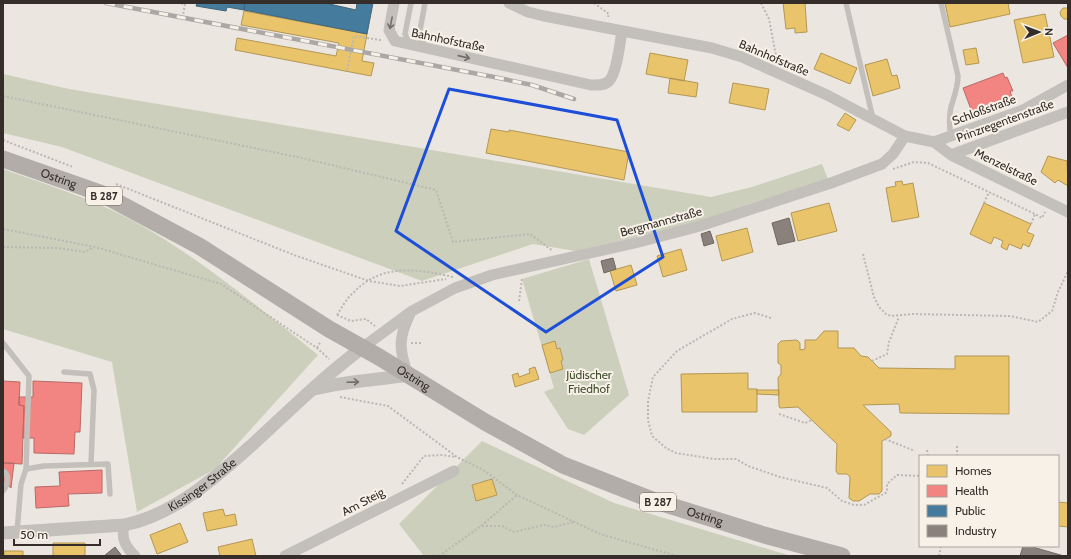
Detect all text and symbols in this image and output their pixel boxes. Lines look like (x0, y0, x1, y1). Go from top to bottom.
north arrow (1019, 12, 1059, 52)
one-way arrow (387, 16, 395, 29)
street label: Bahnhofstraße (410, 24, 486, 55)
text: N (1042, 28, 1056, 36)
street label: Bahnhofstraße (737, 36, 811, 79)
one-way arrow (457, 53, 470, 61)
street label: Schloßstraße (950, 91, 1018, 128)
street label: Prinzregentenstraße (954, 96, 1055, 145)
street label: Menzelstraße (972, 145, 1040, 188)
street label: Ostring (39, 165, 80, 192)
road number: B 287 (86, 187, 122, 205)
street label: Bergmannstraße (618, 203, 703, 240)
street label: Ostring (394, 362, 434, 394)
park label: Jüdischer Friedhof (565, 367, 612, 396)
one-way arrow (346, 378, 359, 386)
street label: Kissinger Straße (165, 455, 239, 514)
legend (919, 455, 1059, 547)
text: Homes (955, 463, 992, 478)
text: Health (955, 483, 989, 498)
street label: Am Steig (339, 484, 388, 519)
road number: B 287 (640, 493, 676, 511)
street label: Ostring (685, 503, 726, 529)
text: Public (955, 503, 986, 518)
scale bar (14, 521, 100, 547)
text: Industry (955, 523, 996, 538)
text: 50 m (20, 527, 48, 542)

